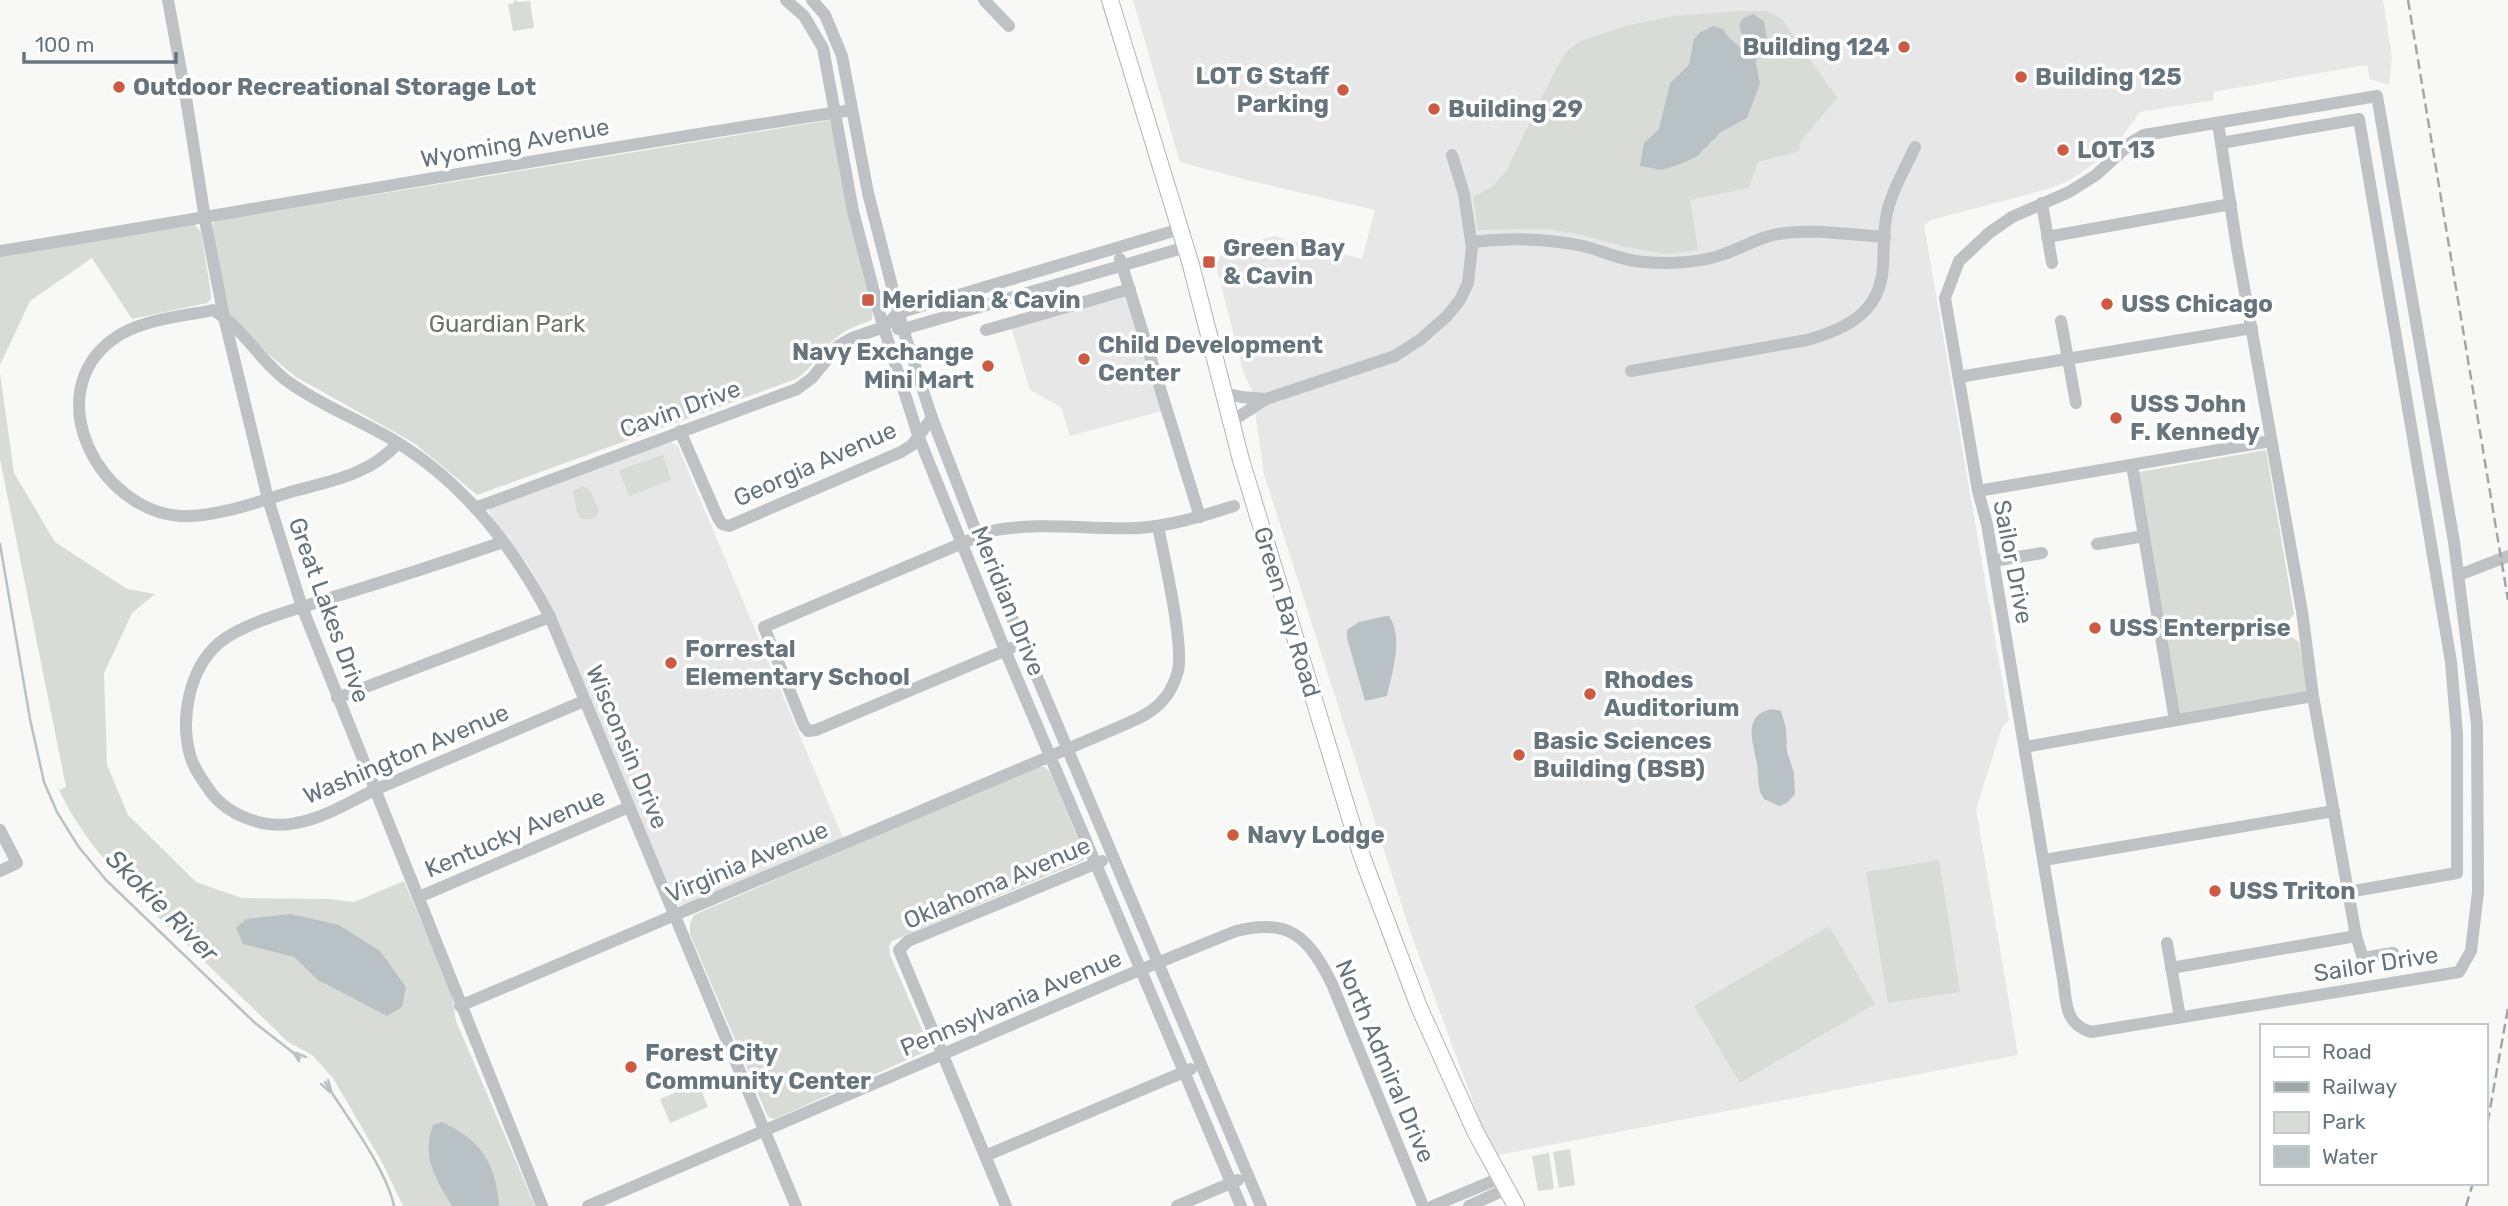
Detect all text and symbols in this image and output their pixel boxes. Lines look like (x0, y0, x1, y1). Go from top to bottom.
scale bar (24, 21, 177, 65)
text: 100 m (35, 32, 94, 57)
place label: Building 124 (1742, 33, 1890, 61)
marker: Building 124 (1896, 39, 1912, 55)
place label: LOT G Staff Parking (1195, 62, 1330, 118)
place label: Building 125 (2035, 63, 2182, 91)
marker: Building 125 (2013, 69, 2029, 85)
place label: Outdoor Recreational Storage Lot (133, 73, 536, 101)
marker: Outdoor Recreational Storage Lot (111, 79, 127, 95)
marker: LOT G Staff Parking (1335, 82, 1351, 98)
place label: Building 29 (1448, 95, 1583, 123)
marker: Building 29 (1426, 101, 1442, 117)
street label: Wyoming Avenue (418, 113, 612, 173)
place label: LOT 13 (2077, 136, 2155, 164)
marker: LOT 13 (2055, 142, 2071, 158)
place label: Green Bay & Cavin (1223, 234, 1345, 290)
marker: Green Bay & Cavin (1201, 254, 1217, 270)
place label: Meridian & Cavin (882, 286, 1081, 314)
place label: USS Chicago (2121, 290, 2273, 318)
marker: Meridian & Cavin (860, 292, 876, 308)
marker: USS Chicago (2099, 296, 2115, 312)
park label: Guardian Park (429, 310, 586, 338)
place label: Child Development Center (1098, 331, 1323, 387)
place label: Navy Exchange Mini Mart (792, 338, 974, 394)
marker: Child Development Center (1076, 351, 1092, 367)
marker: Navy Exchange Mini Mart (980, 358, 996, 374)
street label: Cavin Drive (616, 374, 744, 444)
place label: USS John F. Kennedy (2130, 390, 2260, 446)
marker: USS John F. Kennedy (2108, 410, 2124, 426)
street label: Georgia Avenue (729, 416, 901, 512)
street label: Sailor Drive (1987, 498, 2039, 626)
street label: Great Lakes Drive (283, 514, 375, 706)
street label: Meridian Drive (965, 522, 1051, 680)
street label: Green Bay Road (1248, 523, 1326, 701)
place label: USS Enterprise (2109, 614, 2291, 642)
marker: USS Enterprise (2087, 620, 2103, 636)
place label: Forrestal Elementary School (685, 635, 910, 691)
marker: Forrestal Elementary School (663, 655, 679, 671)
street label: Wisconsin Drive (580, 661, 674, 833)
place label: Rhodes Auditorium (1604, 666, 1739, 722)
marker: Rhodes Auditorium (1582, 686, 1598, 702)
street label: Washington Avenue (299, 698, 513, 810)
place label: Basic Sciences Building (BSB) (1533, 727, 1712, 783)
marker: Basic Sciences Building (BSB) (1511, 747, 1527, 763)
street label: Kentucky Avenue (421, 782, 609, 884)
street label: Virginia Avenue (662, 815, 832, 909)
place label: Navy Lodge (1247, 821, 1385, 849)
marker: Navy Lodge (1225, 827, 1241, 843)
street label: Oklahoma Avenue (899, 831, 1095, 935)
water label: Skokie River (99, 843, 225, 969)
place label: USS Triton (2229, 877, 2356, 905)
marker: USS Triton (2207, 883, 2223, 899)
street label: Sailor Drive (2312, 940, 2440, 988)
street label: Pennsylvania Avenue (896, 944, 1126, 1062)
street label: North Admiral Drive (1330, 955, 1440, 1167)
legend (2260, 1024, 2487, 1185)
place label: Forest City Community Center (645, 1039, 871, 1095)
text: Road (2322, 1039, 2372, 1064)
marker: Forest City Community Center (623, 1059, 639, 1075)
text: Railway (2322, 1074, 2397, 1099)
text: Park (2322, 1109, 2366, 1134)
text: Water (2322, 1144, 2378, 1169)

